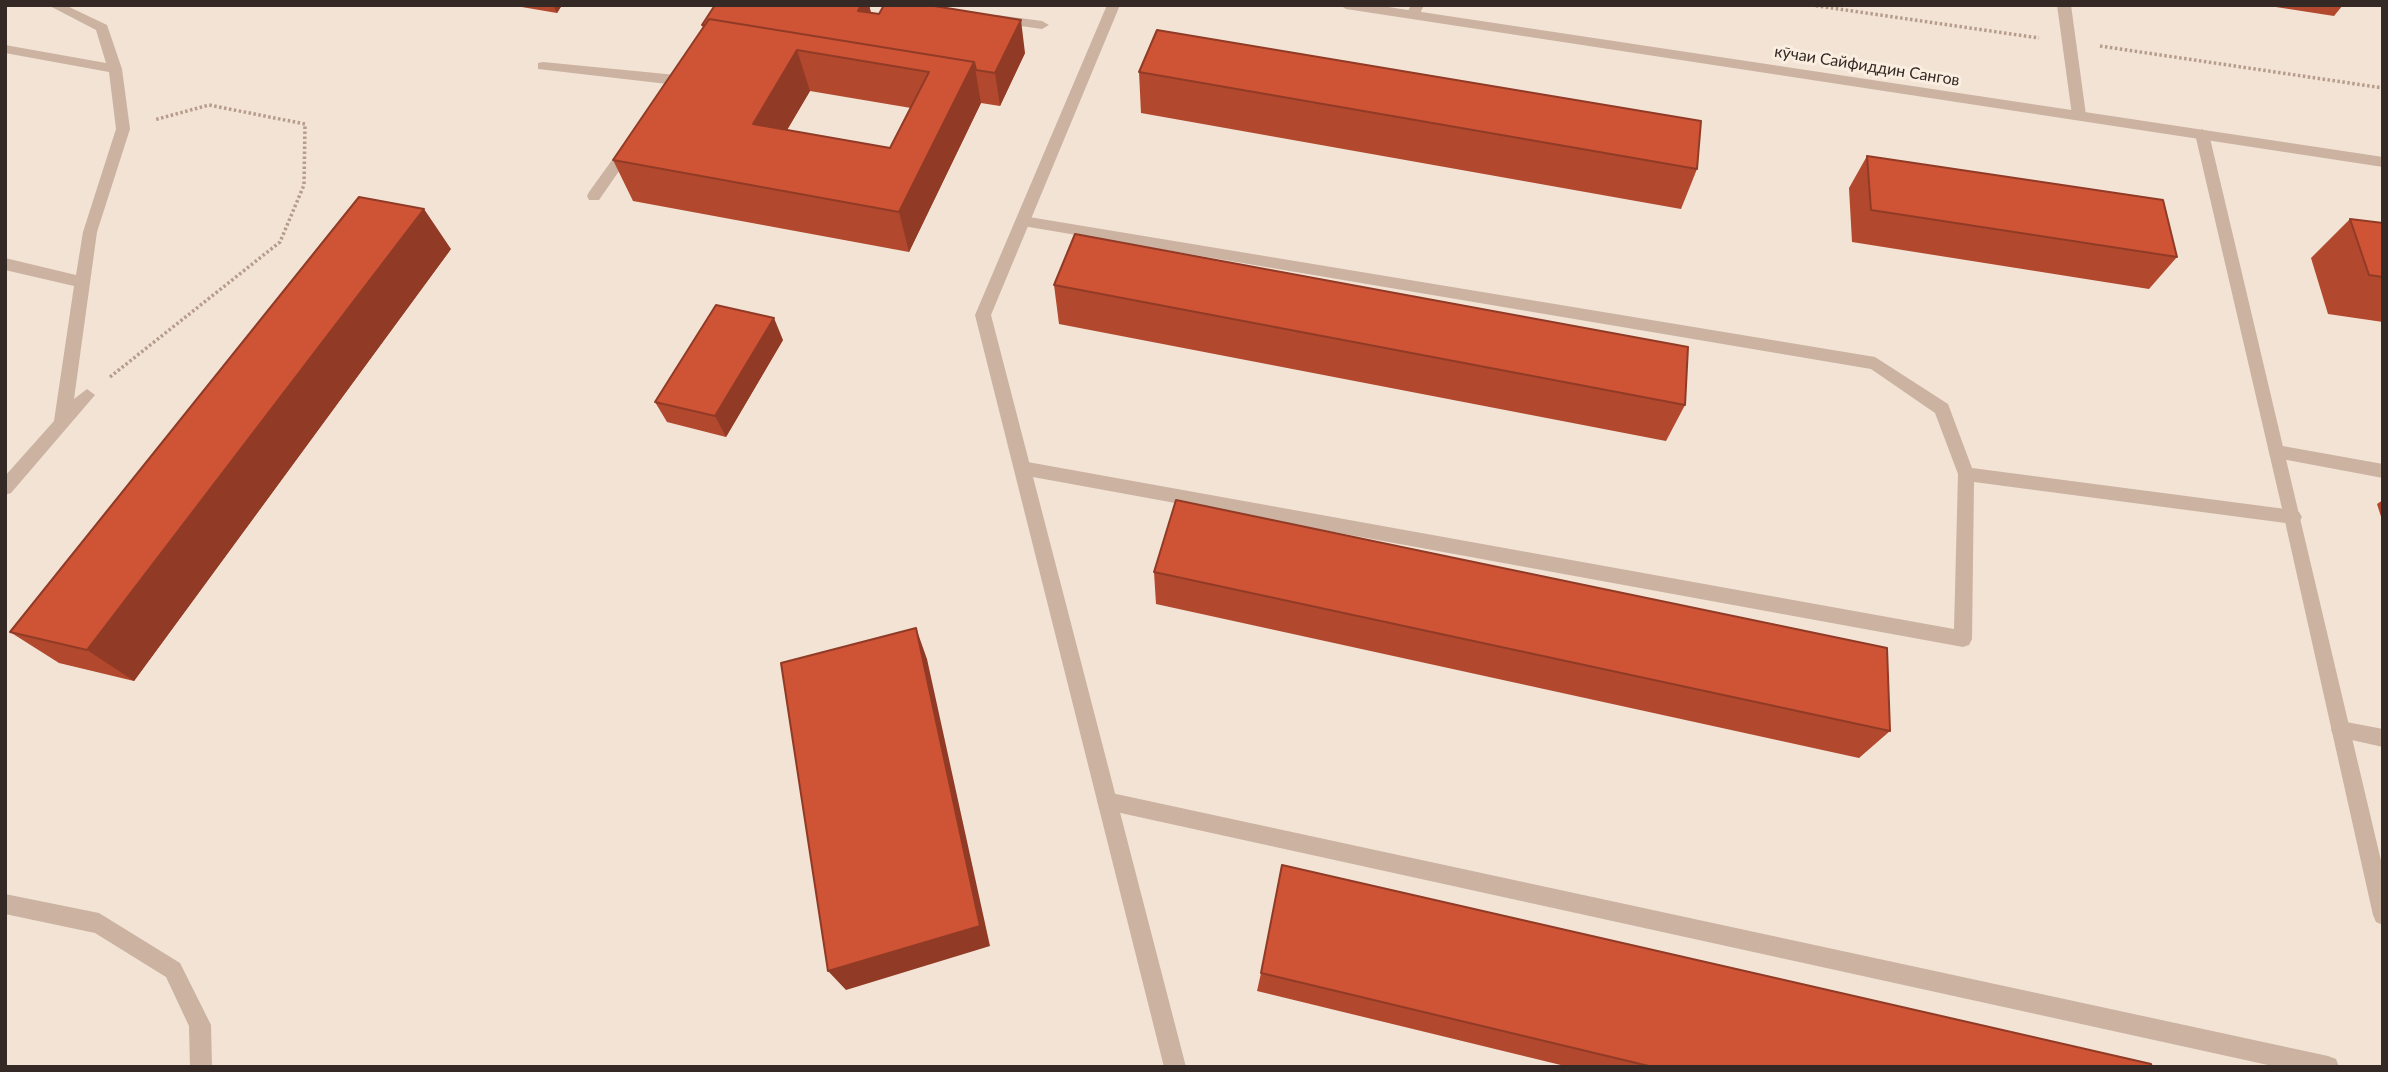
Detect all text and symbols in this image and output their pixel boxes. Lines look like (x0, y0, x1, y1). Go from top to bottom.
street label: кӯчаи Сайфиддин Сангов (1773, 42, 1961, 90)

